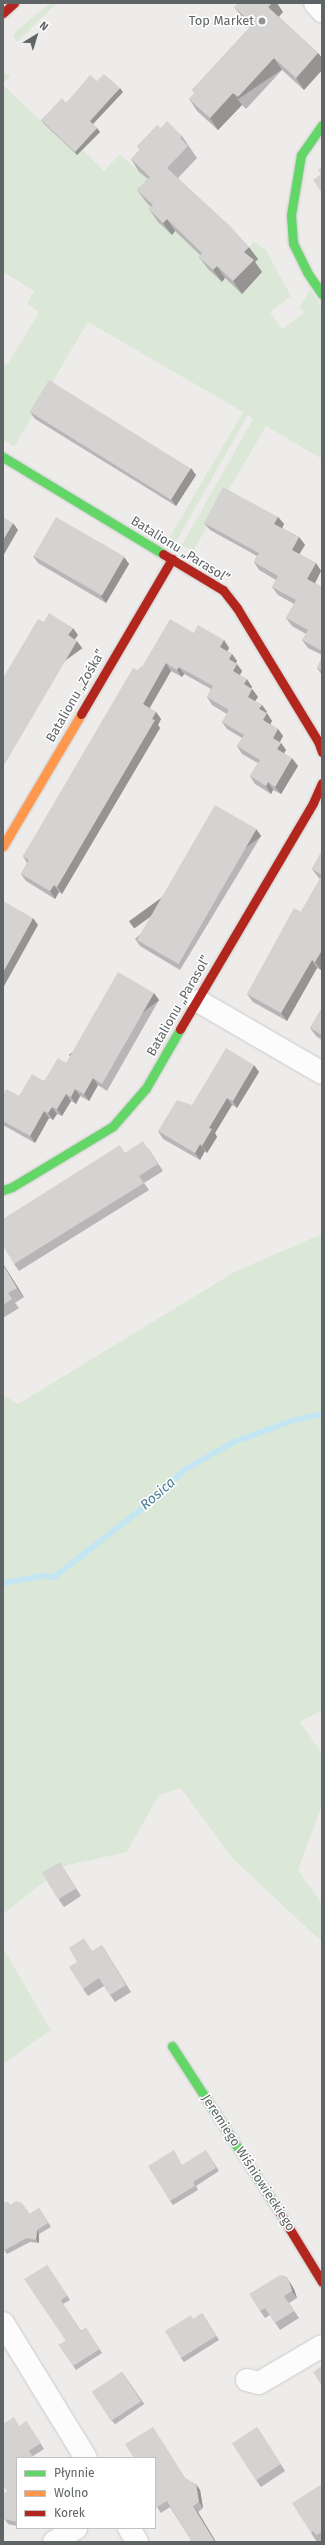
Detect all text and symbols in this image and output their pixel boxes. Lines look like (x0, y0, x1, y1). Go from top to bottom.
place label: Top Market (189, 13, 254, 29)
north arrow (16, 16, 56, 56)
marker: Top Market (257, 16, 267, 26)
text: N (37, 19, 51, 34)
street label: Batalionu „Parasol” (128, 513, 232, 587)
street label: Batalionu „Zośka” (43, 647, 109, 745)
street label: Batalionu „Parasol” (144, 953, 214, 1059)
water label: Rosica (137, 1474, 179, 1514)
street label: Jeremiego Wiśniowieckiego (198, 2092, 298, 2234)
legend (16, 2457, 156, 2529)
text: Płynnie (54, 2466, 95, 2480)
text: Wolno (54, 2486, 88, 2500)
text: Korek (54, 2506, 85, 2520)

